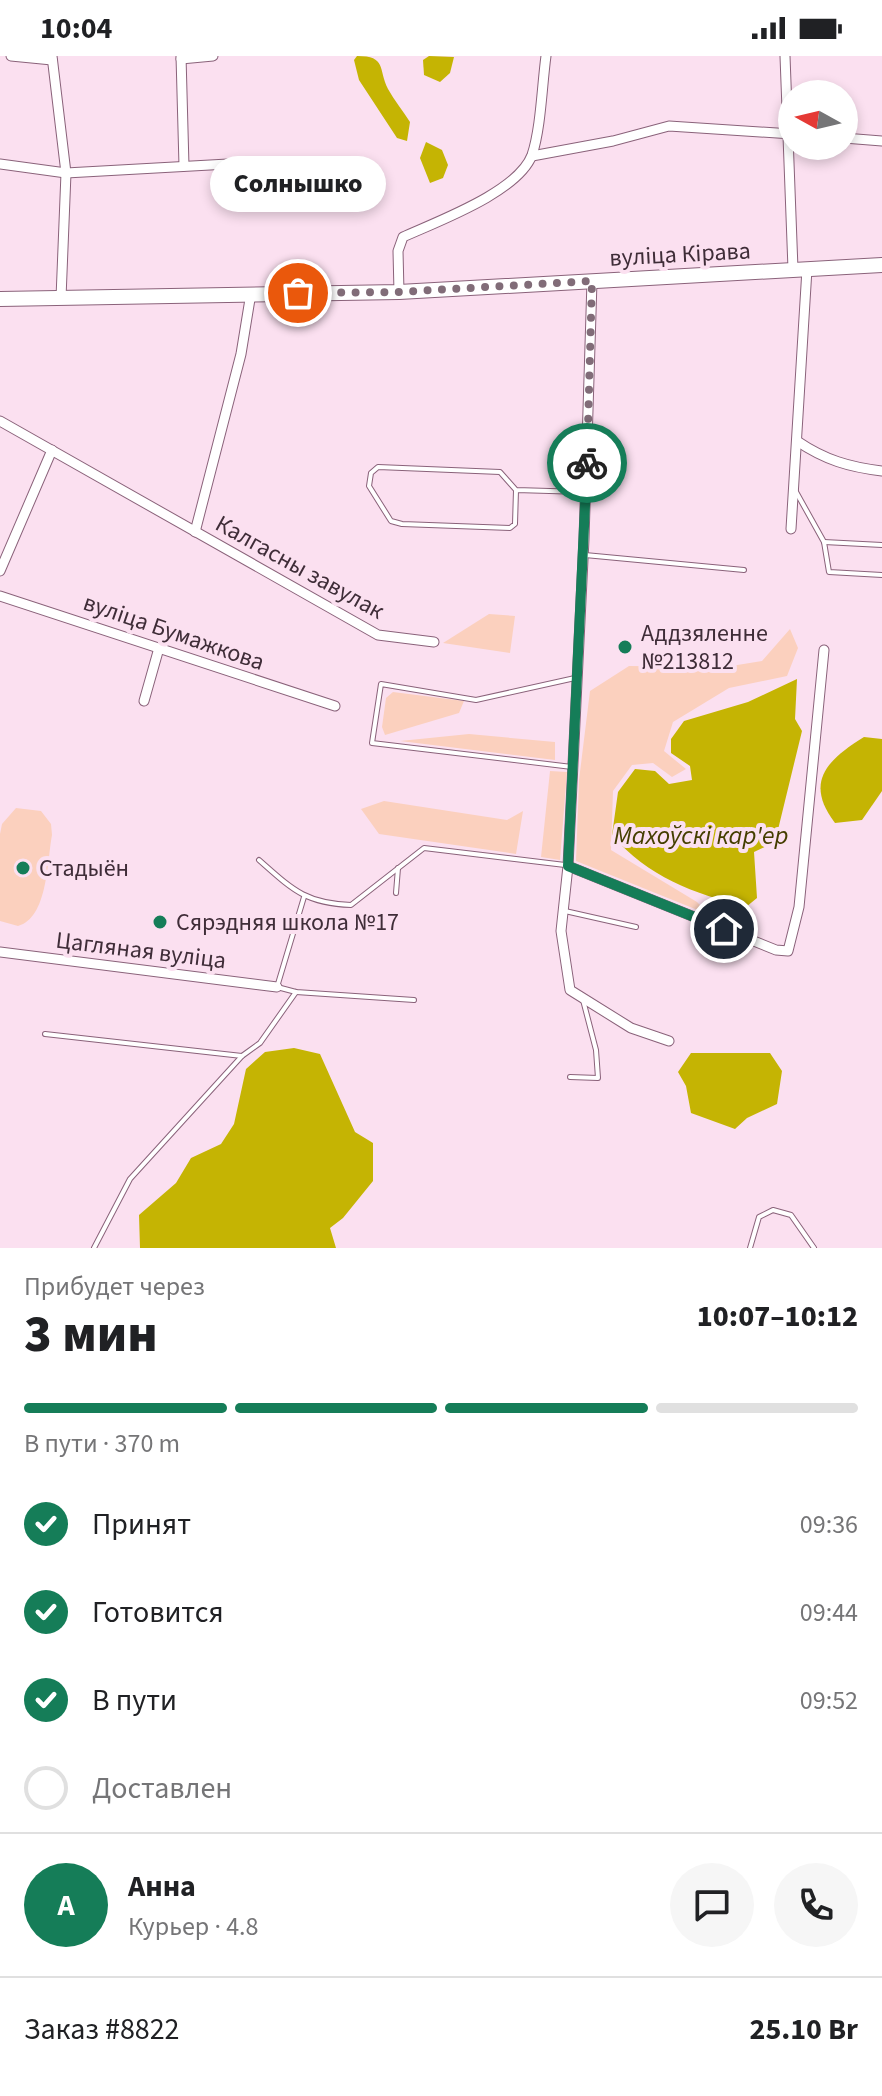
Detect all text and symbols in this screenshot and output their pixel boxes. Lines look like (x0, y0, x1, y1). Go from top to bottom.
text: 10:04 (40, 7, 112, 50)
north arrow (778, 80, 858, 160)
map controls (778, 80, 858, 160)
callout: Солнышко (210, 157, 386, 213)
text: Солнышко (233, 165, 363, 202)
street label: вуліца Кірава (609, 233, 752, 276)
pin (264, 259, 332, 327)
icon: bag (276, 271, 320, 315)
courier (547, 423, 627, 503)
icon: bike (565, 441, 609, 485)
street label: Калгасны завулак (209, 507, 391, 628)
street label: вуліца Бумажкова (79, 585, 269, 680)
place label: Аддзяленне №213812 (641, 616, 768, 679)
marker: Аддзяленне №213812 (616, 638, 634, 656)
water label: Махоўскі кар'ер (613, 817, 789, 854)
place label: Стадыён (39, 851, 129, 886)
marker: Стадыён (14, 859, 32, 877)
pin (690, 895, 758, 963)
place label: Сярэдняя школа №17 (176, 905, 399, 940)
icon: home (702, 907, 746, 951)
marker: Сярэдняя школа №17 (151, 913, 169, 931)
street label: Цагляная вуліца (54, 923, 228, 978)
text: Прибудет через (24, 1268, 205, 1305)
text: 10:07–10:12 (697, 1295, 858, 1338)
text: 3 мин (24, 1298, 158, 1372)
text: В пути · 370 m (24, 1425, 180, 1462)
icon: check (24, 1502, 68, 1546)
text: Принят (92, 1503, 191, 1546)
text: 09:36 (800, 1506, 858, 1543)
icon: check (24, 1590, 68, 1634)
text: Готовится (92, 1591, 224, 1634)
text: 09:44 (800, 1594, 858, 1631)
icon: check (24, 1678, 68, 1722)
text: В пути (92, 1679, 177, 1722)
text: 09:52 (800, 1682, 858, 1719)
text: Доставлен (92, 1767, 232, 1810)
button: chat (670, 1863, 754, 1947)
button: phone (774, 1863, 858, 1947)
text: Анна (128, 1865, 196, 1908)
text: А (57, 1884, 75, 1927)
text: Курьер · 4.8 (128, 1908, 258, 1945)
text: Заказ #8822 (24, 2008, 180, 2051)
text: 25.10 Br (750, 2008, 858, 2051)

